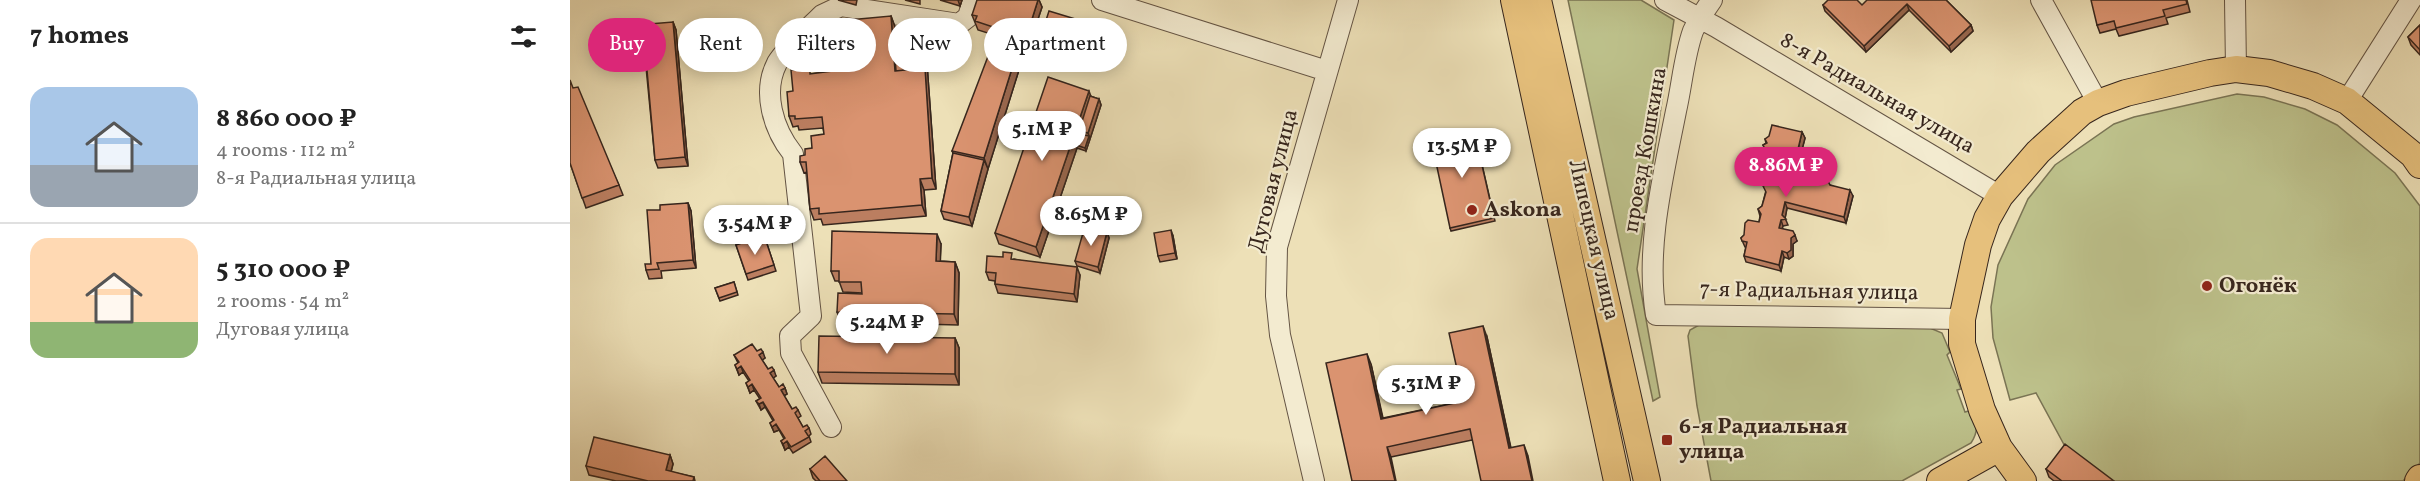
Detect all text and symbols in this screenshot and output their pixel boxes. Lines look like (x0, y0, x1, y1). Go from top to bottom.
text: 7 homes (30, 18, 129, 54)
chip: Buy (588, 18, 666, 72)
chip: Rent (678, 18, 763, 72)
chip: Filters (775, 18, 876, 72)
chip: New (888, 18, 972, 72)
chip: Apartment (984, 18, 1127, 72)
icon: filters (507, 20, 540, 53)
street label: 8-я Радиальная улица (1774, 26, 1980, 163)
street label: проезд Кошкина (1616, 65, 1676, 235)
text: 8 860 000 ₽ (216, 101, 357, 137)
street label: Дуговая улица (1241, 106, 1307, 256)
icon: home (78, 111, 150, 183)
pin: 5.1M ₽ (993, 111, 1091, 162)
text: 5.1M ₽ (1012, 116, 1072, 144)
pin: 13.5M ₽ (1407, 128, 1517, 179)
text: 13.5M ₽ (1427, 133, 1497, 161)
text: 4 rooms · 112 m² (216, 137, 355, 165)
pin: 8.86M ₽ (1731, 147, 1841, 198)
text: 8.86M ₽ (1748, 152, 1824, 180)
street label: Липецкая улица (1559, 156, 1627, 324)
text: 8-я Радиальная улица (216, 165, 416, 193)
place label: Askona (1484, 195, 1562, 226)
pin: 8.65M ₽ (1036, 196, 1146, 247)
text: 8.65M ₽ (1054, 201, 1128, 229)
marker: Askona (1465, 203, 1479, 217)
pin: 3.54M ₽ (700, 205, 810, 256)
text: 3.54M ₽ (718, 210, 792, 238)
text: 5 310 000 ₽ (216, 252, 350, 288)
icon: home (78, 262, 150, 334)
place label: Огонёк (2219, 271, 2297, 302)
street label: 7-я Радиальная улица (1699, 275, 1919, 309)
marker: Огонёк (2200, 279, 2214, 293)
text: 2 rooms · 54 m² (216, 288, 349, 316)
pin: 5.24M ₽ (832, 304, 942, 355)
text: 5.24M ₽ (850, 309, 924, 337)
text: Дуговая улица (216, 316, 350, 344)
pin: 5.31M ₽ (1371, 365, 1481, 416)
text: 5.31M ₽ (1391, 370, 1461, 398)
place label: 6-я Радиальная улица (1679, 412, 1847, 468)
marker: 6-я Радиальная улица (1660, 433, 1674, 447)

